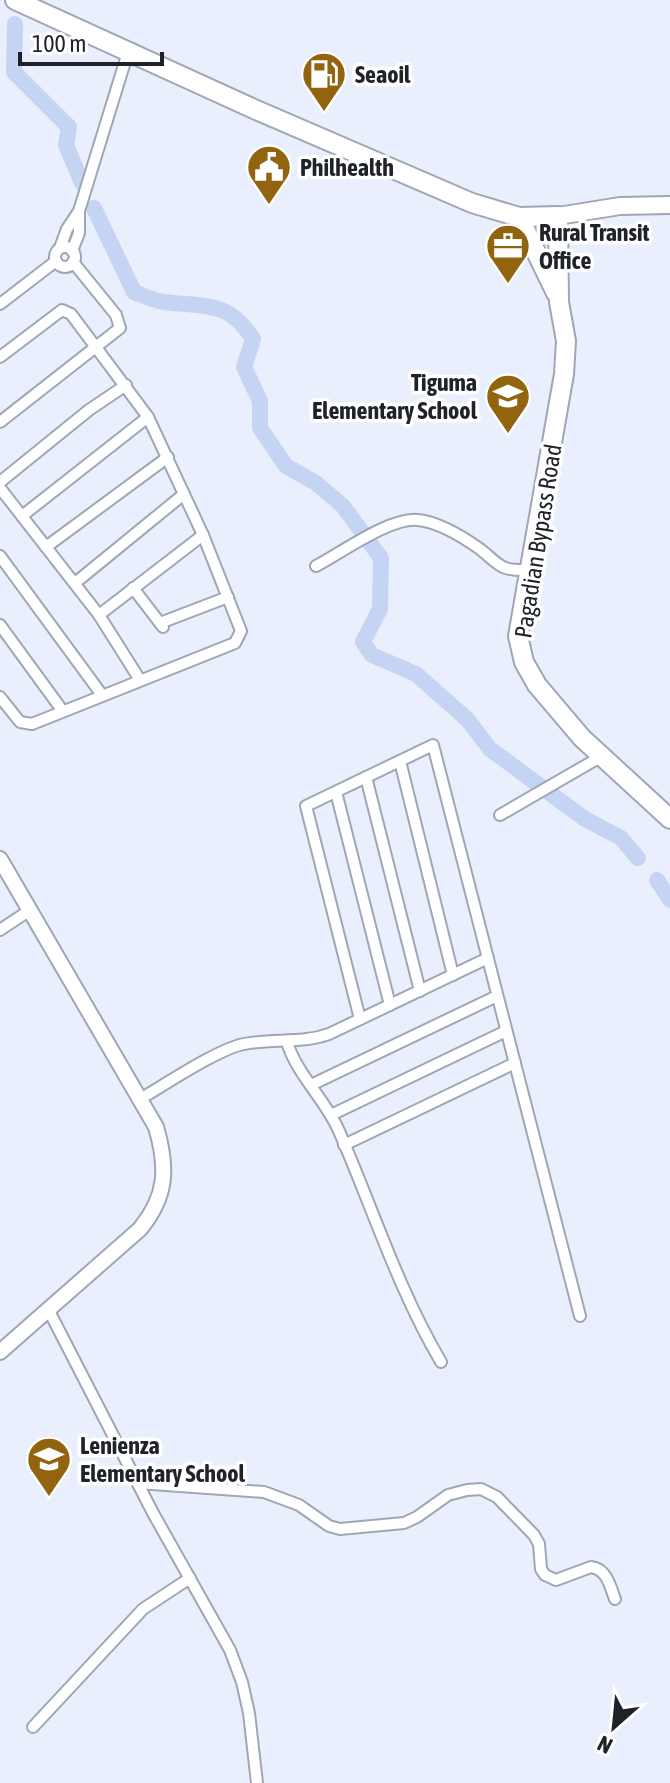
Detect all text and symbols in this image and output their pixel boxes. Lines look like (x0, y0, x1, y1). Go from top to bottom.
scale bar (20, 16, 162, 66)
text: 100 m (32, 30, 86, 57)
fuel station icon: Seaoil (300, 50, 348, 113)
place label: Seaoil (355, 61, 411, 88)
public building icon: Philhealth (245, 143, 293, 206)
place label: Philhealth (300, 154, 394, 181)
place label: Rural Transit Office (539, 219, 649, 274)
office icon: Rural Transit Office (484, 222, 532, 285)
place label: Tiguma Elementary School (312, 369, 478, 424)
school or university icon: Tiguma Elementary School (484, 372, 532, 435)
street label: Pagadian Bypass Road (509, 442, 567, 640)
place label: Lenienza Elementary School (80, 1432, 246, 1487)
school or university icon: Lenienza Elementary School (25, 1435, 73, 1498)
north arrow (574, 1687, 654, 1767)
text: N (593, 1730, 617, 1759)

